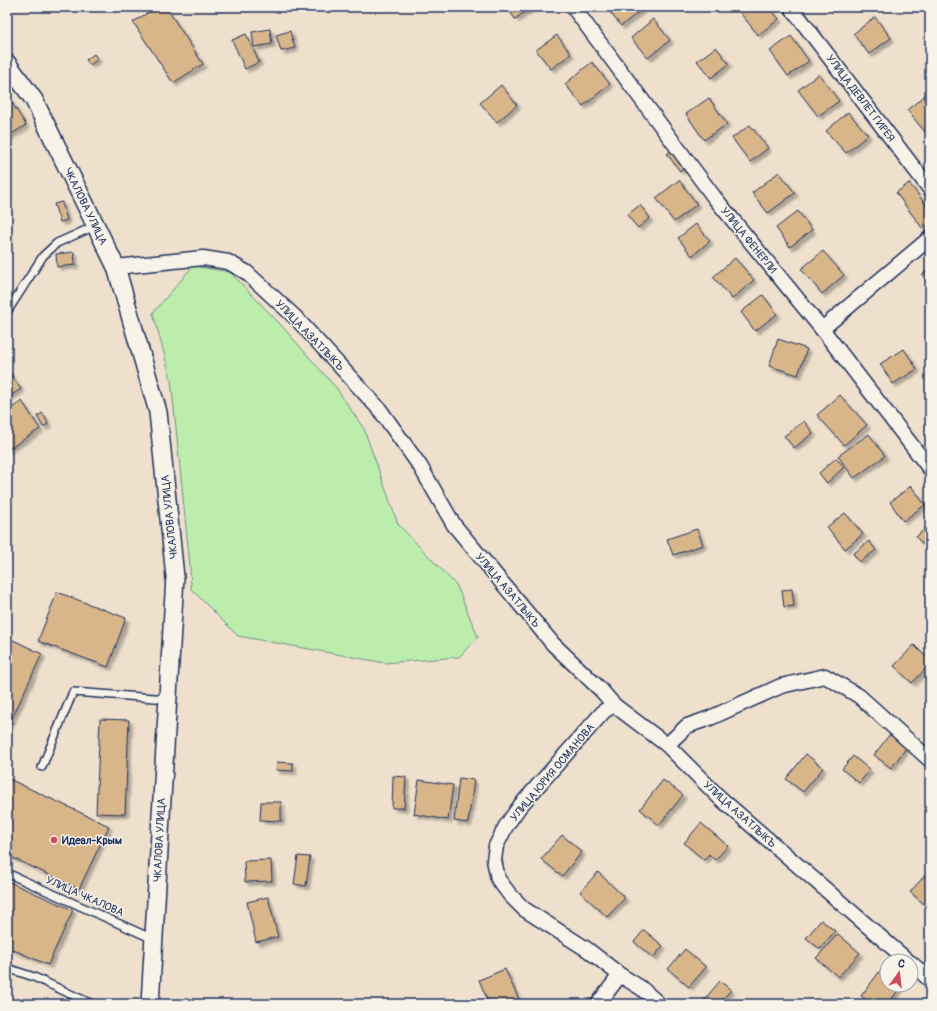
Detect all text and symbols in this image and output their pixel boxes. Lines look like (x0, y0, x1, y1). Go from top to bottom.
street label: УЛИЦА ДЕВЛЕТ ГИРЕЯ (824, 52, 898, 145)
street label: ЧКАЛОВА УЛИЦА (61, 166, 110, 247)
street label: УЛИЦА ФЕНЕРЛИ (718, 205, 780, 276)
street label: УЛИЦА АЗАТЛЫКЪ (273, 297, 347, 373)
street label: ЧКАЛОВА УЛИЦА (159, 474, 180, 559)
street label: УЛИЦА АЗАТЛЫКЪ (473, 550, 543, 630)
street label: УЛИЦА ЮРИЯ ОСМАНОВА (508, 721, 597, 824)
street label: УЛИЦА АЗАТЛЫКЪ (701, 778, 779, 850)
street label: ЧКАЛОВА УЛИЦА (151, 798, 168, 882)
place label: Идеал-Крым (62, 834, 122, 847)
marker: Идеал-Крым (49, 835, 59, 845)
street label: УЛИЦА ЧКАЛОВА (44, 873, 126, 920)
north arrow (879, 953, 919, 993)
text: С (896, 957, 907, 971)

